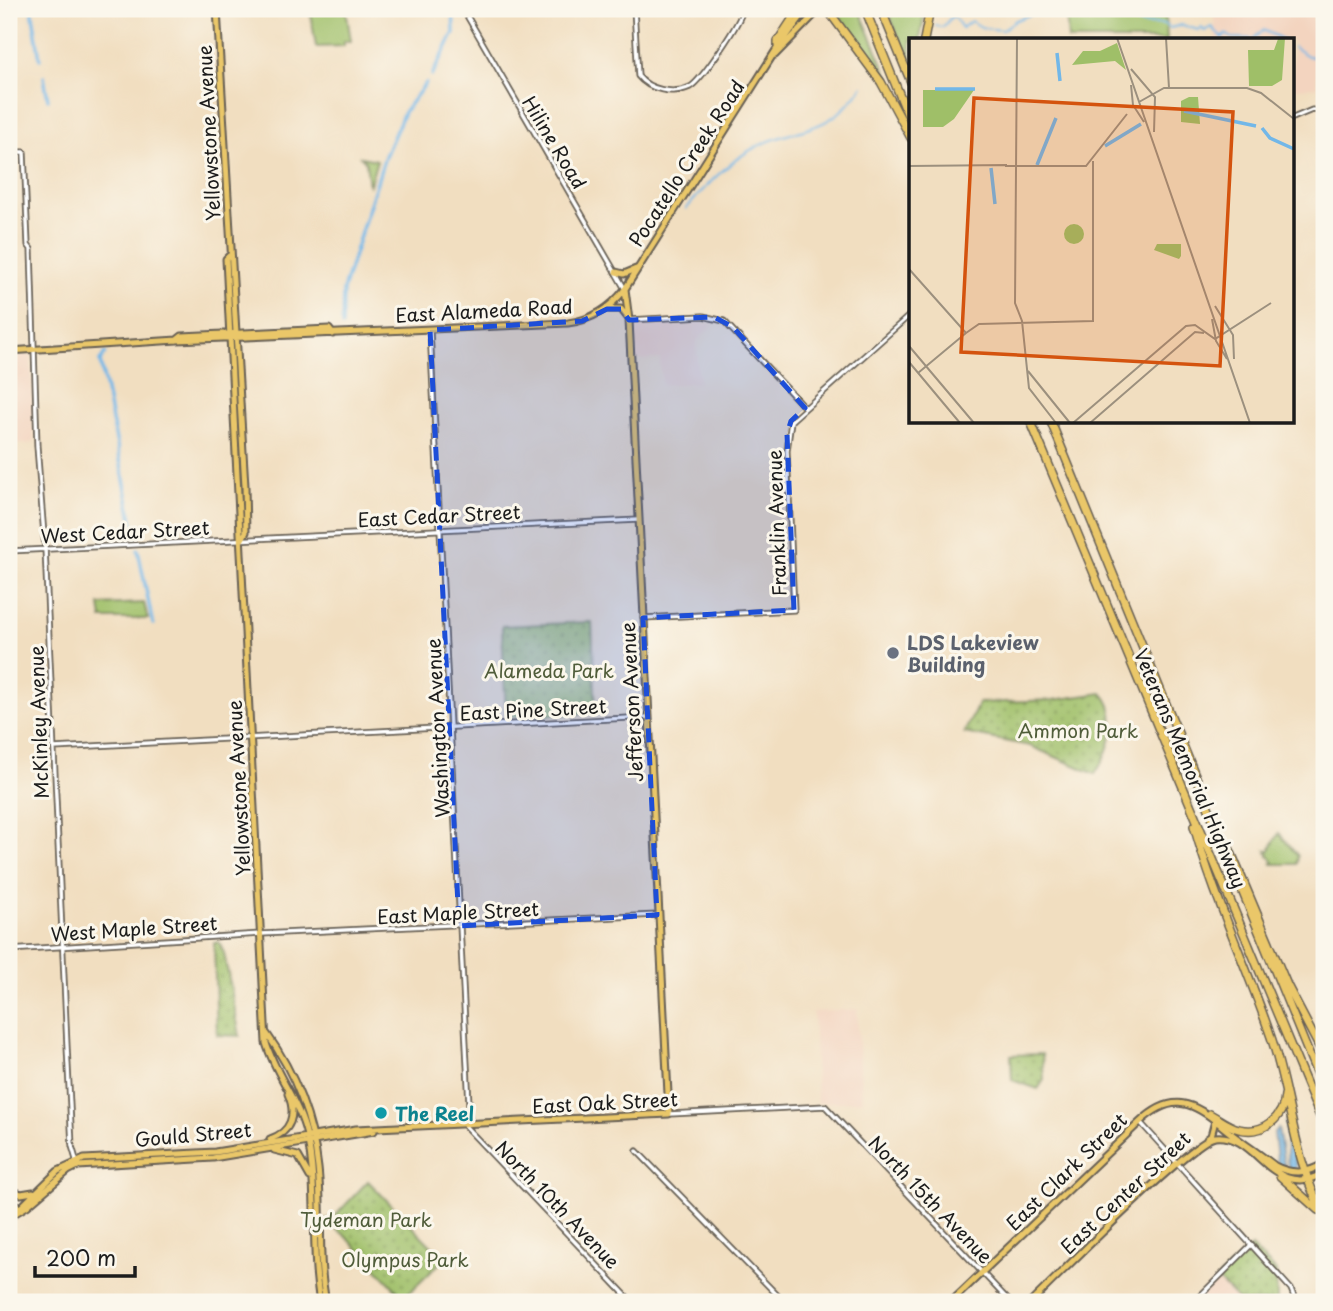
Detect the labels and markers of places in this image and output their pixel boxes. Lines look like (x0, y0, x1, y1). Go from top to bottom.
place label: LDS Lakeview Building (907, 628, 1039, 678)
marker: LDS Lakeview Building (885, 645, 901, 661)
place label: The Reel (395, 1099, 474, 1127)
marker: The Reel (373, 1105, 389, 1121)

